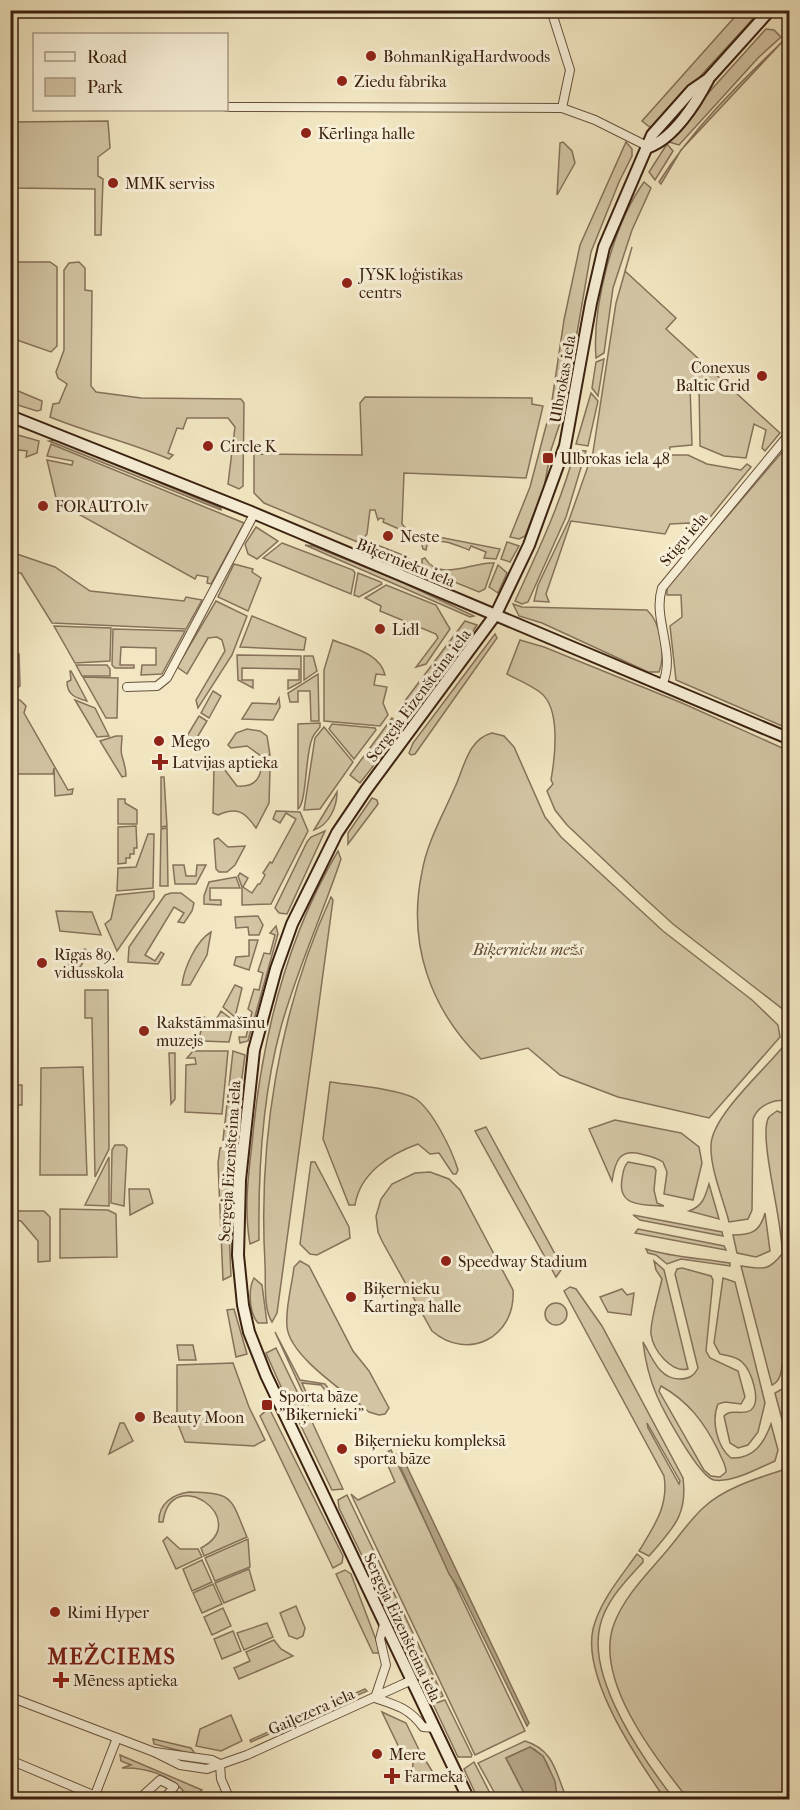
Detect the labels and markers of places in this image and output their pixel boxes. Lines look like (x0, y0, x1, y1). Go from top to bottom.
place label: BohmanRigaHardwoods (383, 47, 550, 66)
marker: BohmanRigaHardwoods (364, 49, 378, 63)
place label: Ziedu fabrika (354, 72, 447, 91)
marker: Ziedu fabrika (335, 74, 349, 88)
place label: Kērlinga halle (318, 124, 415, 143)
marker: Kērlinga halle (299, 126, 313, 140)
place label: MMK serviss (125, 174, 215, 193)
marker: MMK serviss (106, 176, 120, 190)
place label: JYSK loģistikas centrs (357, 265, 463, 302)
marker: JYSK loģistikas centrs (340, 276, 354, 290)
place label: Conexus Baltic Grid (676, 358, 750, 395)
marker: Conexus Baltic Grid (755, 369, 769, 383)
place label: Circle K (220, 437, 278, 456)
marker: Circle K (201, 439, 215, 453)
place label: Ulbrokas iela 48 (560, 449, 670, 468)
marker: Ulbrokas iela 48 (541, 451, 555, 465)
place label: FORAUTO.lv (55, 497, 149, 516)
marker: FORAUTO.lv (36, 499, 50, 513)
place label: Neste (400, 527, 439, 546)
marker: Neste (381, 529, 395, 543)
place label: Lidl (392, 620, 420, 639)
marker: Lidl (373, 622, 387, 636)
place label: Mego (171, 732, 210, 751)
marker: Mego (152, 734, 166, 748)
place label: Latvijas aptieka (172, 753, 279, 772)
marker: Latvijas aptieka (153, 755, 167, 769)
place label: Rīgas 89. vidusskola (54, 945, 125, 982)
marker: Rīgas 89. vidusskola (35, 956, 49, 970)
place label: Rakstāmmašīnu muzejs (156, 1013, 265, 1050)
marker: Rakstāmmašīnu muzejs (137, 1024, 151, 1038)
place label: Speedway Stadium (458, 1252, 588, 1271)
marker: Speedway Stadium (439, 1254, 453, 1268)
place label: Biķernieku Kartinga halle (363, 1279, 461, 1316)
marker: Biķernieku Kartinga halle (344, 1290, 358, 1304)
place label: Sporta bāze "Biķernieki" (279, 1387, 364, 1425)
marker: Sporta bāze "Biķernieki" (260, 1398, 274, 1412)
place label: Beauty Moon (152, 1408, 245, 1427)
marker: Beauty Moon (133, 1410, 147, 1424)
place label: Biķernieku kompleksā sporta bāze (354, 1431, 506, 1468)
marker: Biķernieku kompleksā sporta bāze (335, 1442, 349, 1456)
place label: Rimi Hyper (67, 1603, 149, 1622)
marker: Rimi Hyper (48, 1605, 62, 1619)
place label: Mēness aptieka (73, 1671, 178, 1690)
marker: Mēness aptieka (54, 1673, 68, 1687)
place label: Mere (389, 1745, 426, 1764)
marker: Mere (370, 1747, 384, 1761)
place label: Farmeka (404, 1767, 464, 1786)
marker: Farmeka (385, 1769, 399, 1783)

